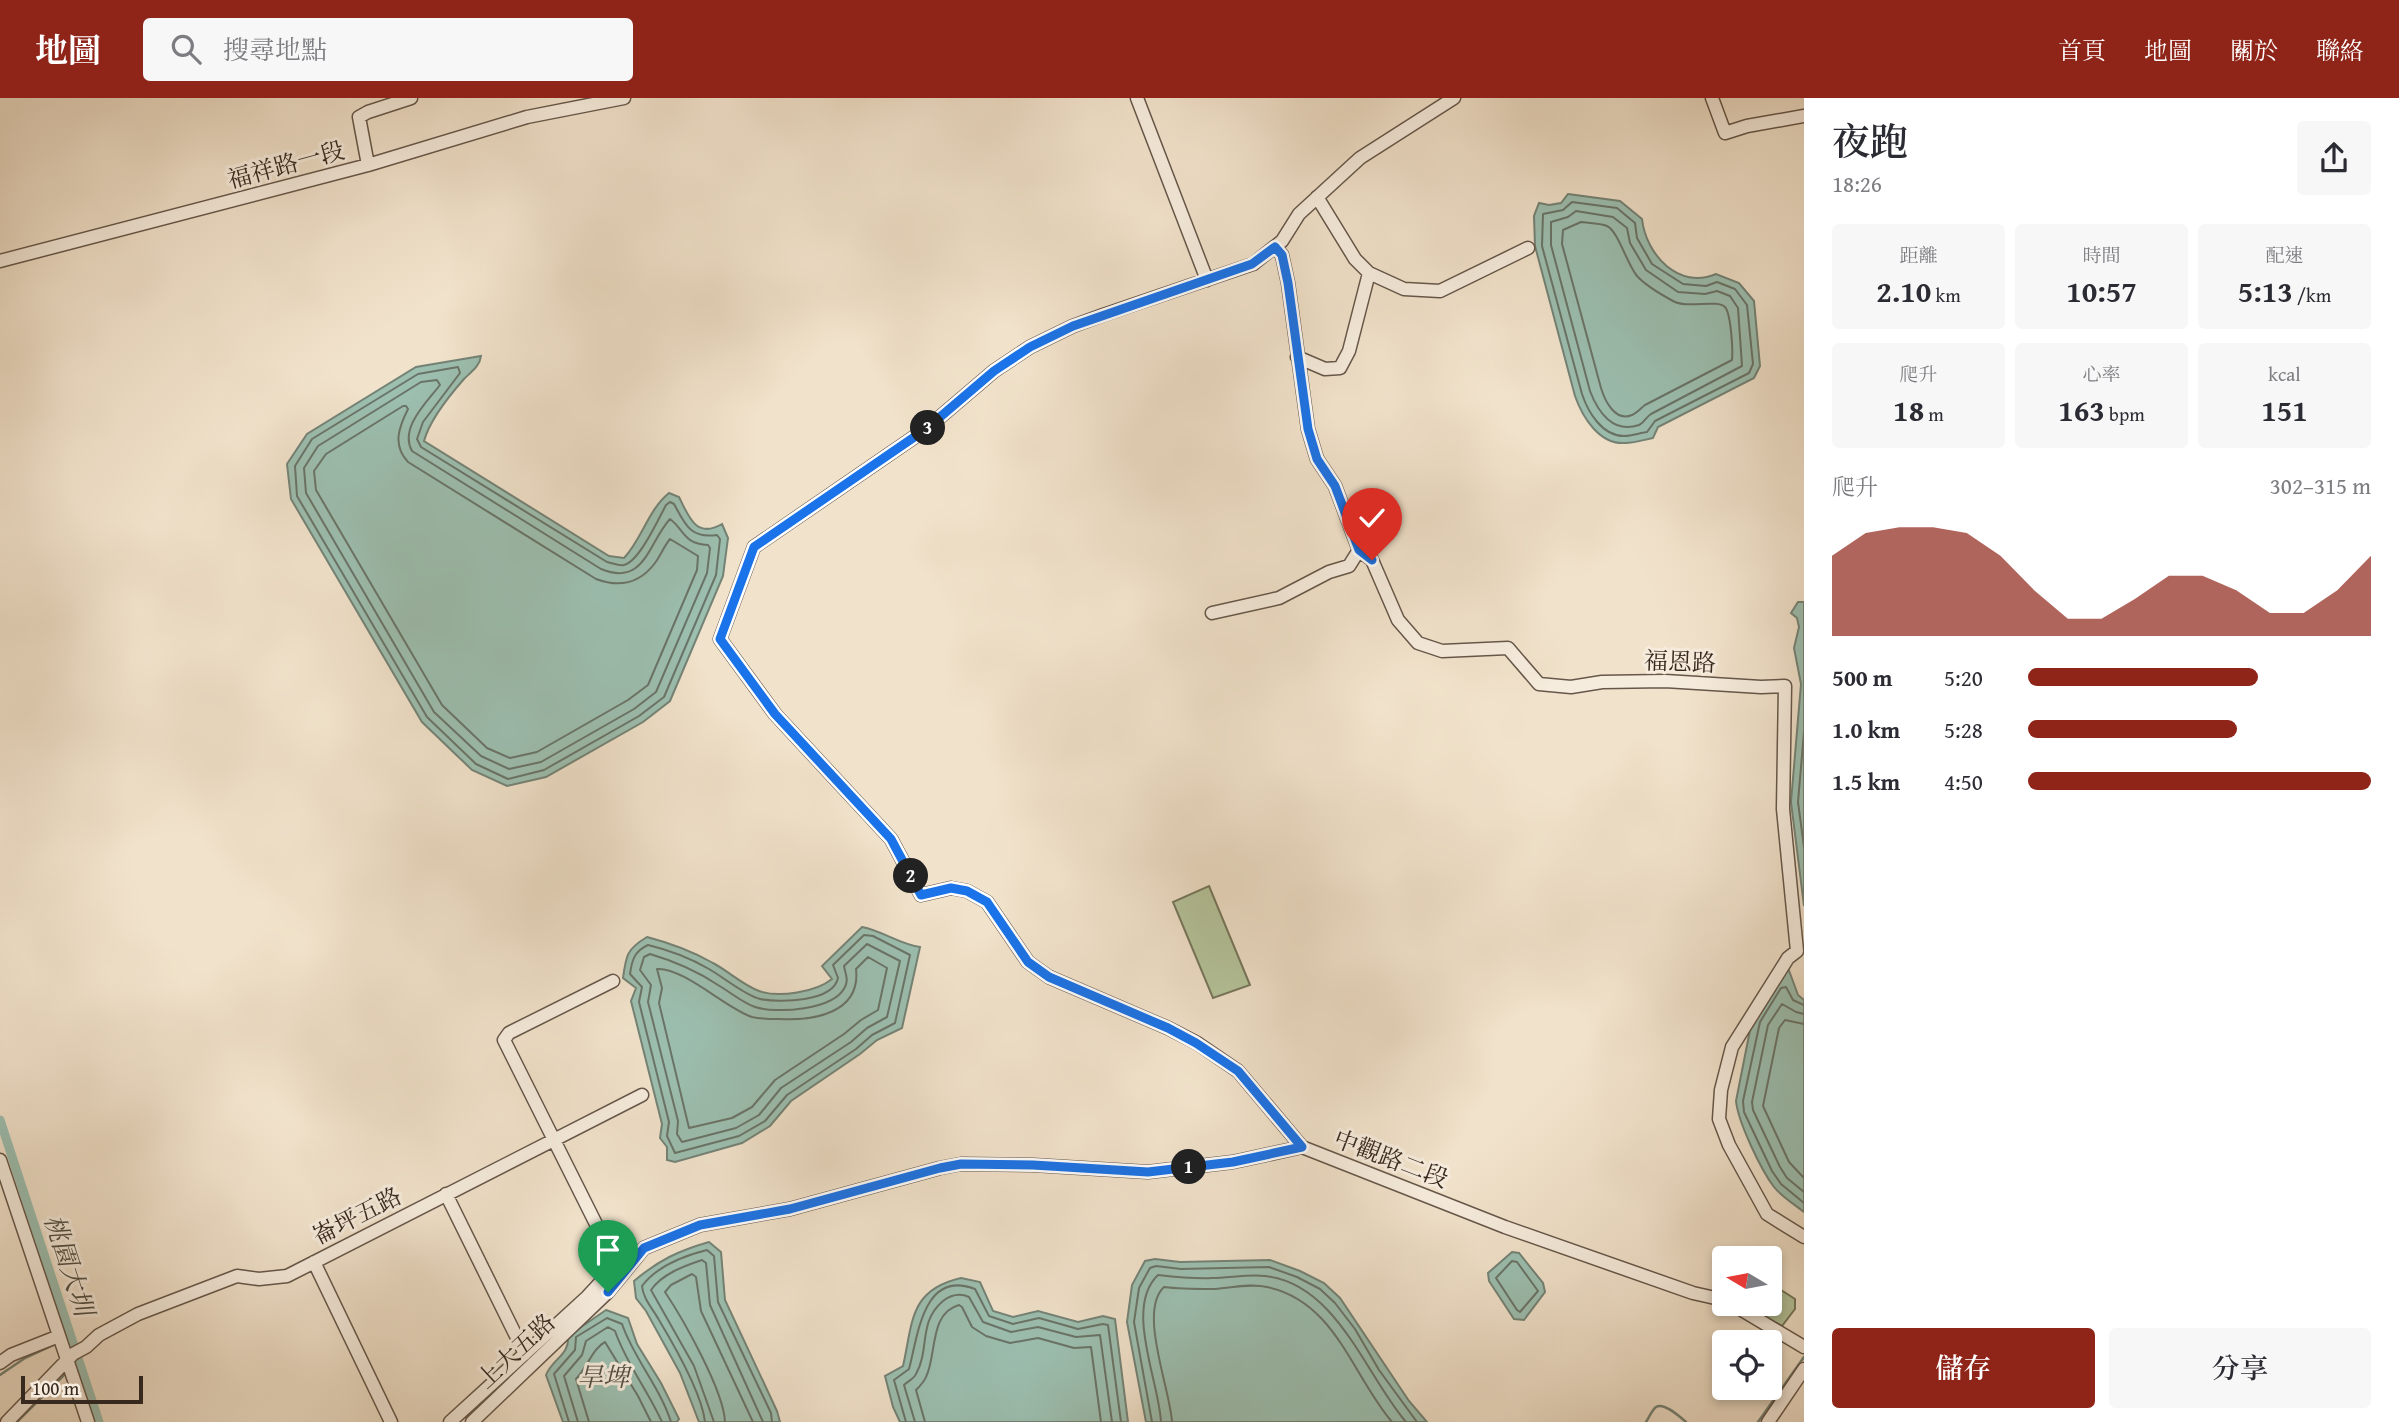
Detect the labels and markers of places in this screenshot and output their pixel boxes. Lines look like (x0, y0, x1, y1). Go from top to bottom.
pin: 3 (911, 410, 946, 446)
pin (1342, 488, 1402, 560)
pin: 2 (894, 858, 928, 894)
pin: 1 (1172, 1150, 1206, 1184)
pin (578, 1220, 638, 1292)

